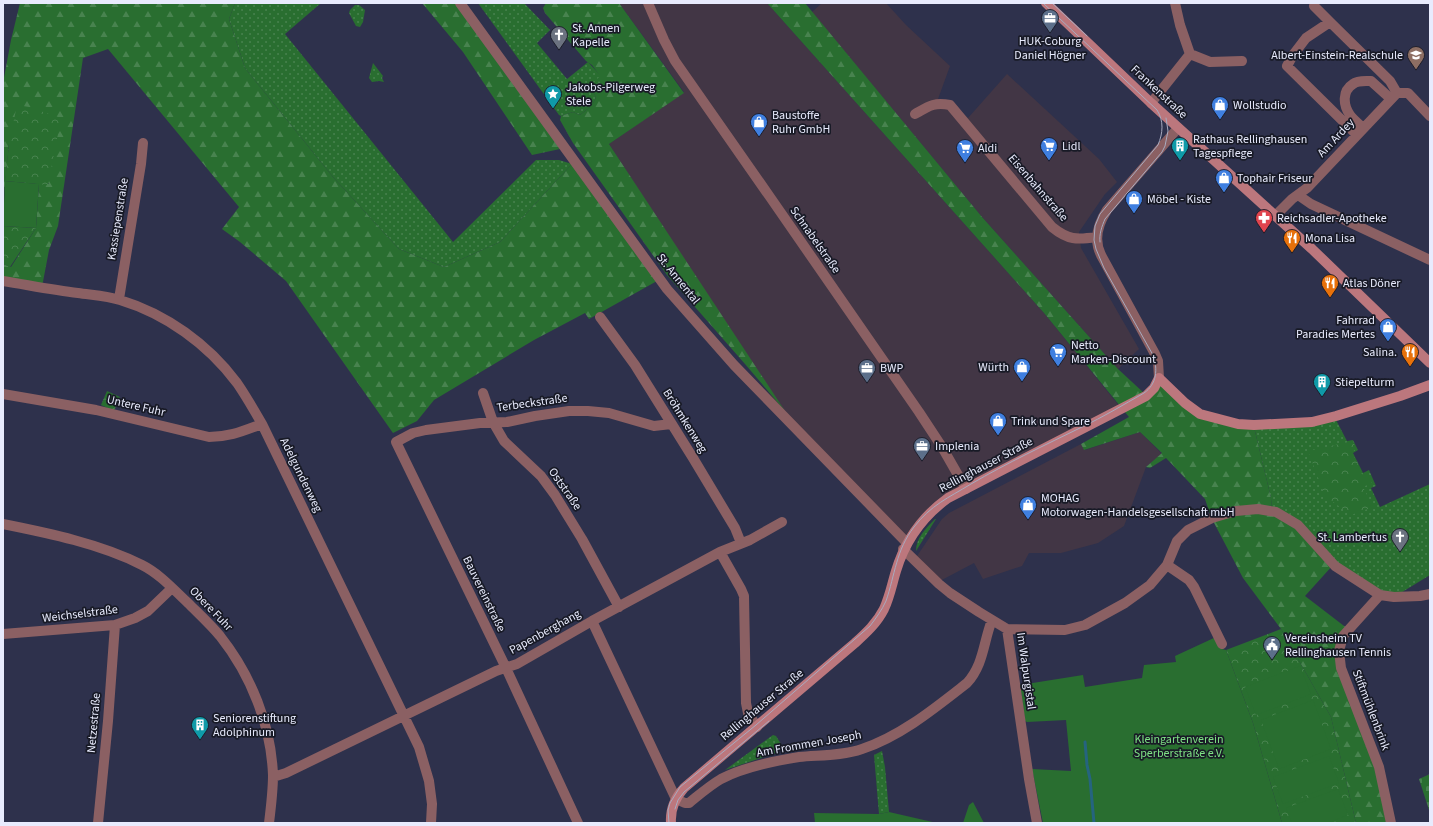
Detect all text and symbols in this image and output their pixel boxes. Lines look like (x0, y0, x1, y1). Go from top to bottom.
office icon: HUK-Coburg Daniel Högner (1040, 8, 1060, 33)
place label: St. Annen Kapelle (572, 20, 620, 51)
church icon: St. Annen Kapelle (549, 25, 569, 50)
place label: HUK-Coburg Daniel Högner (1014, 33, 1087, 64)
school or university icon: Albert-Einstein-Realschule (1406, 45, 1426, 70)
place label: Albert-Einstein-Realschule (1271, 47, 1403, 64)
street label: Frankenstraße (1127, 61, 1191, 123)
place label: Jakobs-Pilgerweg Stele (566, 79, 655, 110)
place icon: Jakobs-Pilgerweg Stele (543, 84, 563, 109)
shop icon: Wollstudio (1210, 95, 1230, 120)
place label: Wollstudio (1233, 97, 1287, 114)
place label: Baustoffe Ruhr GmbH (772, 107, 830, 138)
shop icon: Baustoffe Ruhr GmbH (749, 112, 769, 137)
street label: Am Ardey (1314, 114, 1359, 161)
place label: Rathaus Rellinghausen Tagespflege (1193, 131, 1307, 162)
supermarket icon: Lidl (1039, 136, 1059, 161)
building icon: Rathaus Rellinghausen Tagespflege (1170, 136, 1190, 161)
supermarket icon: Aldi (955, 138, 975, 163)
place label: Lidl (1062, 138, 1081, 155)
place label: Aldi (978, 140, 997, 157)
street label: Eisenbahnstraße (1004, 151, 1072, 225)
shop icon: Tophair Friseur (1214, 168, 1234, 193)
place label: Tophair Friseur (1237, 170, 1313, 187)
street label: Kassiepenstraße (103, 177, 133, 261)
shop icon: Möbel - Kiste (1124, 189, 1144, 214)
place label: Möbel - Kiste (1147, 191, 1211, 208)
street label: Schnabelstraße (786, 203, 844, 277)
pharmacy icon: Reichsadler-Apotheke (1254, 208, 1274, 233)
place label: Reichsadler-Apotheke (1277, 210, 1387, 227)
restaurant icon: Mona Lisa (1282, 228, 1302, 253)
place label: Mona Lisa (1305, 230, 1355, 247)
street label: St. Annental (652, 250, 704, 308)
restaurant icon: Atlas Döner (1320, 273, 1340, 298)
place label: Atlas Döner (1343, 275, 1401, 292)
place label: Fahrrad Paradies Mertes (1296, 312, 1375, 343)
shop icon: Fahrrad Paradies Mertes (1378, 317, 1398, 342)
place label: Netto Marken-Discount (1071, 337, 1156, 368)
supermarket icon: Netto Marken-Discount (1048, 342, 1068, 367)
restaurant icon: Salina. (1400, 342, 1420, 367)
place label: Salina. (1363, 344, 1397, 361)
shop icon: Würth (1012, 357, 1032, 382)
office icon: BWP (857, 358, 877, 383)
place label: Würth (978, 359, 1009, 376)
place label: BWP (880, 360, 903, 377)
building icon: Stiepelturm (1312, 372, 1332, 397)
place label: Stiepelturm (1335, 374, 1395, 391)
street label: Bröhmkenweg (659, 386, 711, 456)
street label: Terbeckstraße (495, 390, 569, 416)
street label: Untere Fuhr (105, 391, 168, 421)
shop icon: Trink und Spare (988, 411, 1008, 436)
place label: Trink und Spare (1011, 413, 1090, 430)
street label: Rellinghauser Straße (936, 433, 1036, 497)
street label: Adelgundenweg (276, 435, 326, 515)
office icon: Implenia (912, 436, 932, 461)
place label: Implenia (935, 438, 979, 455)
street label: Oststraße (544, 464, 586, 514)
place label: MOHAG Motorwagen-Handelsgesellschaft mbH (1041, 490, 1235, 521)
shop icon: MOHAG Motorwagen-Handelsgesellschaft mbH (1018, 495, 1038, 520)
church icon: St. Lambertus (1390, 527, 1410, 552)
place label: St. Lambertus (1317, 529, 1387, 546)
street label: Bauvereinstraße (458, 553, 510, 635)
street label: Obere Fuhr (185, 583, 237, 636)
street label: Weichselstraße (41, 601, 119, 627)
street label: Papenberghang (506, 605, 584, 659)
place label: Vereinsheim TV Rellinghausen Tennis (1285, 630, 1391, 661)
street label: Im Walpurgistal (1012, 631, 1040, 711)
public building icon: Vereinsheim TV Rellinghausen Tennis (1262, 635, 1282, 660)
street label: Rellinghauser Straße (717, 665, 807, 745)
street label: Stiftmühlenbrink (1348, 667, 1394, 753)
street label: Netzestraße (83, 692, 105, 754)
place label: Seniorenstiftung Adolphinum (213, 710, 296, 741)
building icon: Seniorenstiftung Adolphinum (190, 715, 210, 740)
street label: Am Frommen Joseph (755, 726, 863, 762)
park label: Kleingartenverein Sperberstraße e.V. (1134, 731, 1224, 762)

